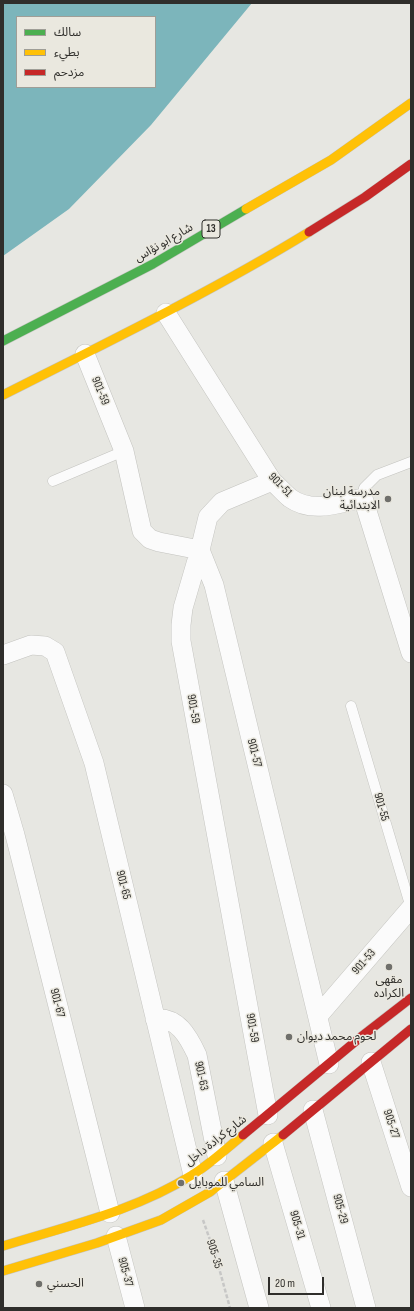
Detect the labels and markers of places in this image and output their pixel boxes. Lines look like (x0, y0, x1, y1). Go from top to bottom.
place label: مدرسة لبنان الابتدائية (323, 485, 380, 513)
marker: مدرسة لبنان الابتدائية (383, 494, 393, 504)
marker: مقهى الكراده (384, 962, 394, 972)
place label: مقهى الكراده (374, 973, 404, 1001)
place label: لحوم محمد ديوان (297, 1030, 376, 1044)
marker: لحوم محمد ديوان (284, 1032, 294, 1042)
place label: السامي للموبايل (189, 1176, 264, 1190)
marker: السامي للموبايل (176, 1178, 186, 1188)
place label: الحسني (47, 1277, 84, 1291)
marker: الحسني (34, 1279, 44, 1289)

